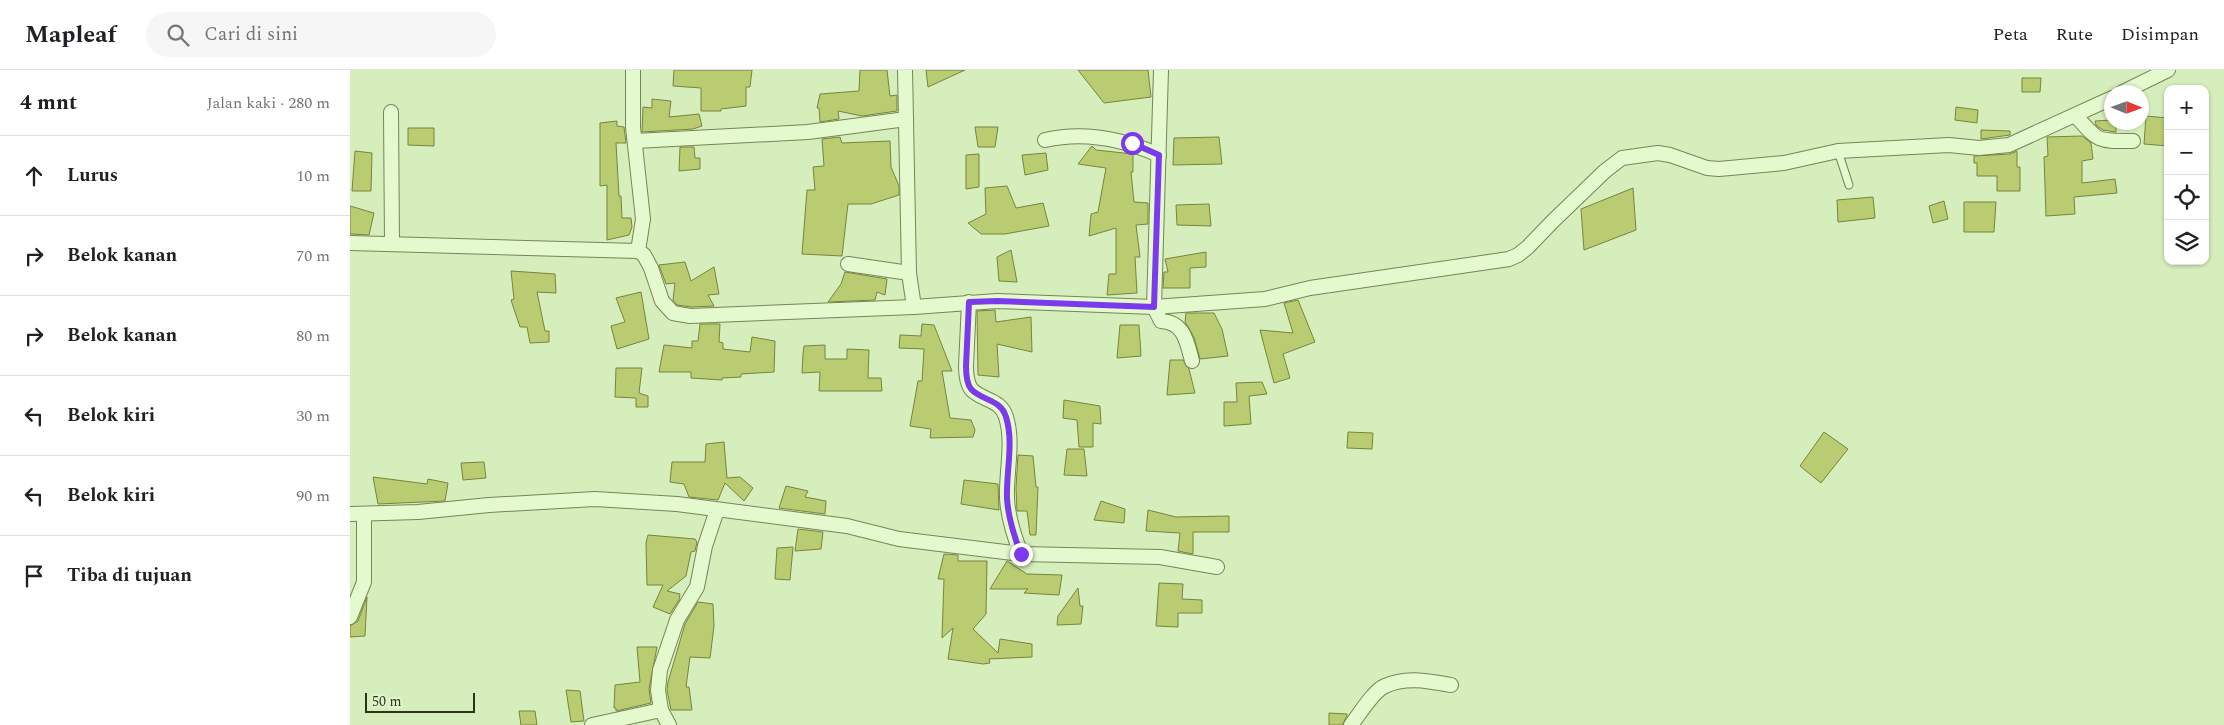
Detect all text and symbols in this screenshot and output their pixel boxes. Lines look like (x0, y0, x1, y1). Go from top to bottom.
search box (146, 12, 496, 57)
text: Mapleaf (25, 17, 116, 53)
text: Cari di sini (204, 20, 298, 49)
icon: search (164, 21, 192, 49)
text: Peta (1993, 21, 2028, 48)
text: Rute (2056, 21, 2093, 48)
text: Disimpan (2121, 21, 2199, 48)
north arrow (2104, 85, 2149, 130)
map controls (2164, 85, 2209, 265)
button: + (2164, 85, 2209, 130)
text: 4 mnt (20, 87, 77, 119)
text: Jalan kaki · 280 m (207, 91, 330, 115)
button: − (2164, 130, 2209, 175)
route start (1121, 132, 1144, 155)
text: Lurus (67, 161, 118, 190)
icon: ahead (20, 162, 48, 190)
text: 10 m (296, 164, 330, 188)
button: locate (2164, 175, 2209, 220)
button: layers (2164, 220, 2209, 265)
text: Belok kanan (67, 241, 177, 270)
icon: right (20, 242, 48, 270)
text: 70 m (296, 244, 330, 268)
text: Belok kanan (67, 321, 177, 350)
icon: right (20, 322, 48, 350)
text: 80 m (296, 324, 330, 348)
text: Belok kiri (67, 401, 155, 430)
icon: left (20, 402, 48, 430)
text: 30 m (296, 404, 330, 428)
text: Belok kiri (67, 481, 155, 510)
icon: left (20, 482, 48, 510)
text: 90 m (296, 484, 330, 508)
route end (1010, 543, 1033, 566)
text: Tiba di tujuan (67, 561, 192, 590)
icon: arrive (20, 562, 48, 590)
scale bar (365, 690, 475, 713)
text: 50 m (372, 691, 402, 712)

